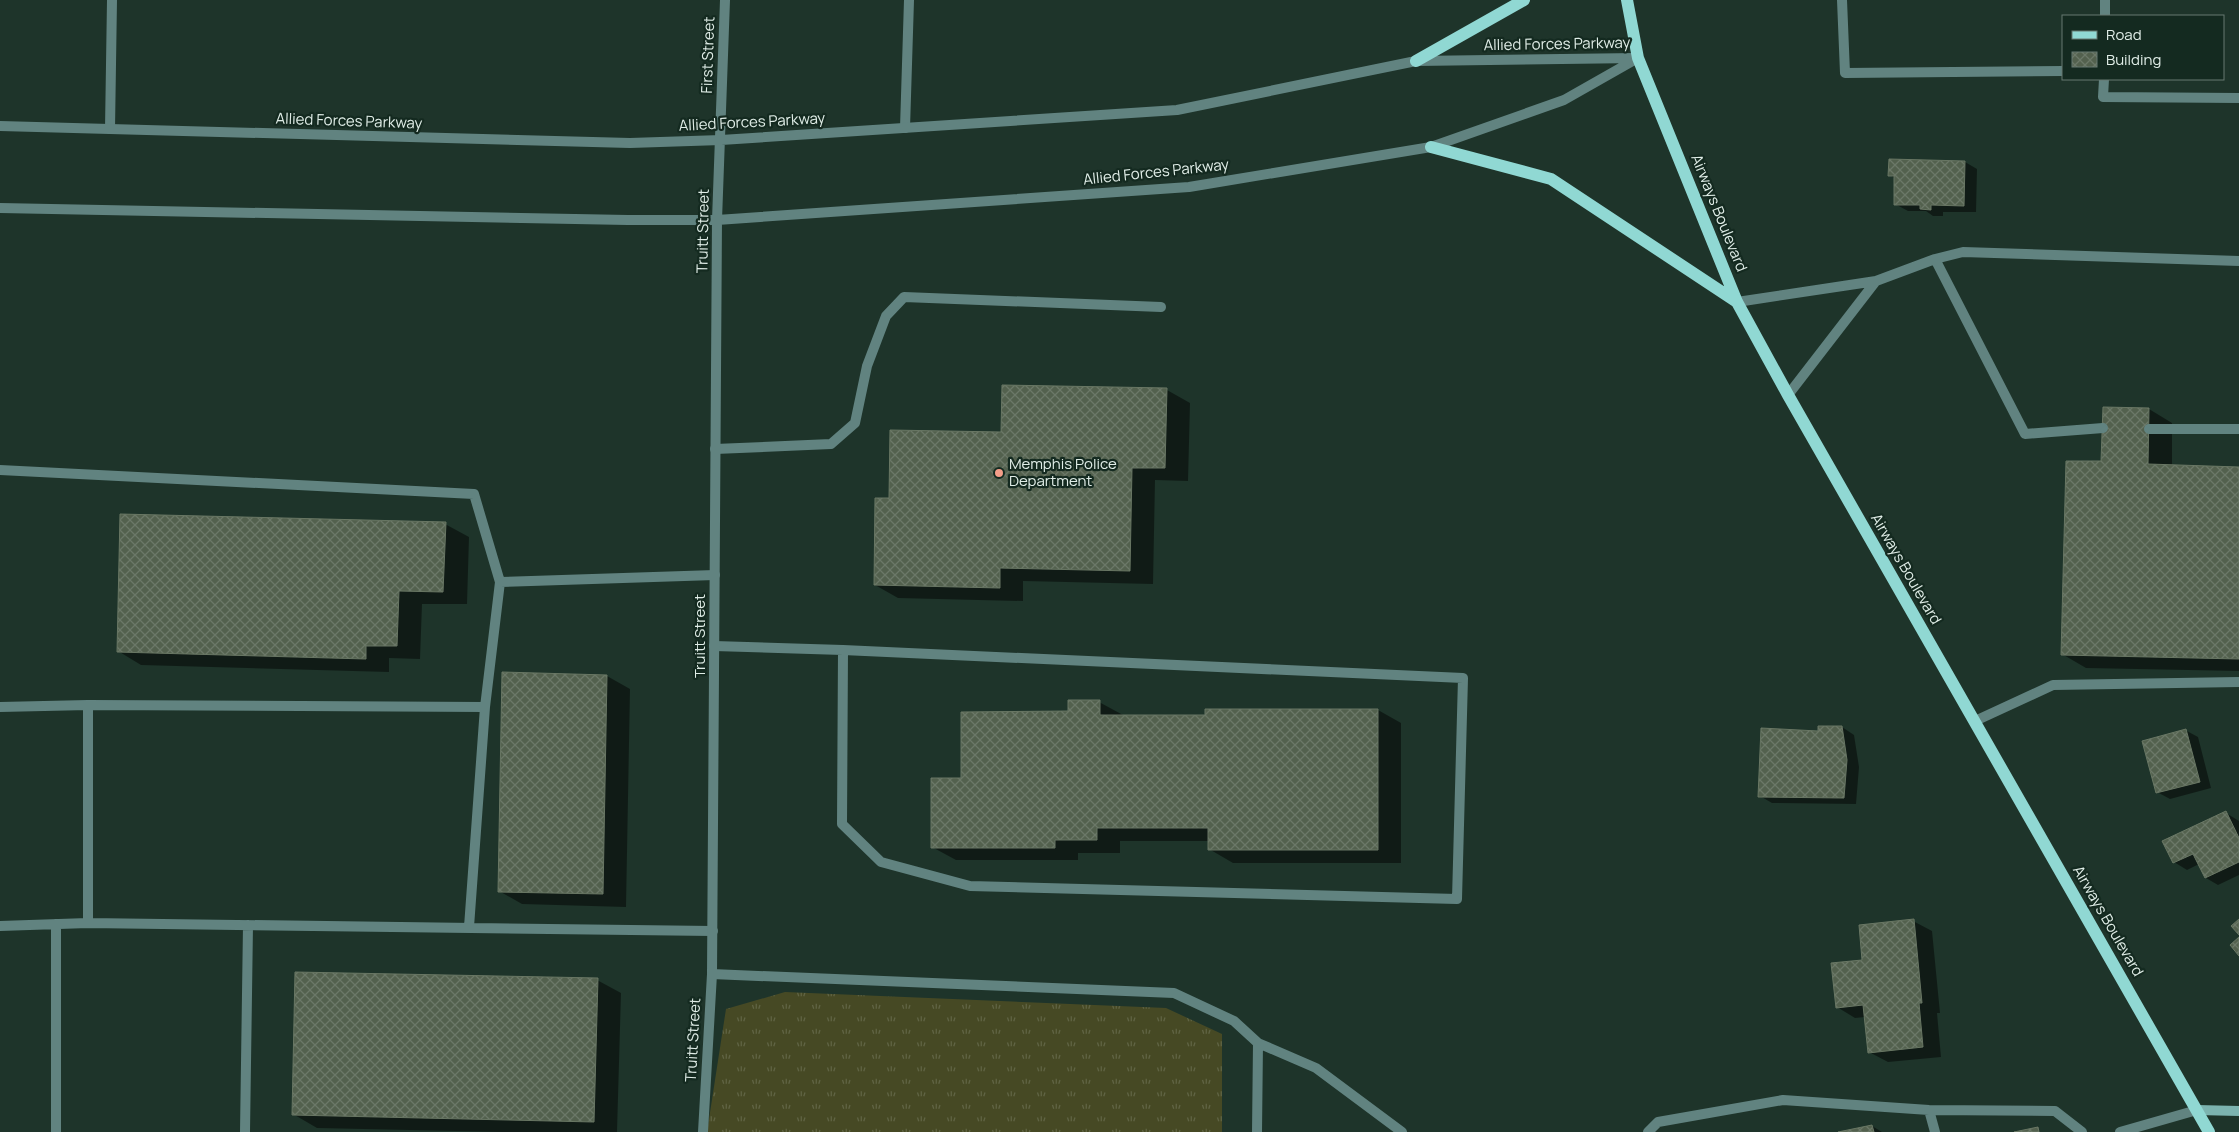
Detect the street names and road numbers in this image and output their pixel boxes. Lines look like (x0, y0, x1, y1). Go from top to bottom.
street label: First Street (696, 16, 719, 94)
street label: Allied Forces Parkway (1484, 32, 1631, 55)
street label: Allied Forces Parkway (275, 107, 423, 134)
street label: Allied Forces Parkway (678, 107, 826, 136)
street label: Airways Boulevard (1686, 151, 1753, 275)
street label: Allied Forces Parkway (1082, 153, 1230, 190)
street label: Truitt Street (691, 189, 714, 273)
street label: Airways Boulevard (1866, 509, 1947, 628)
street label: Truitt Street (689, 594, 710, 678)
street label: Airways Boulevard (2068, 861, 2149, 980)
street label: Truitt Street (680, 997, 705, 1083)

